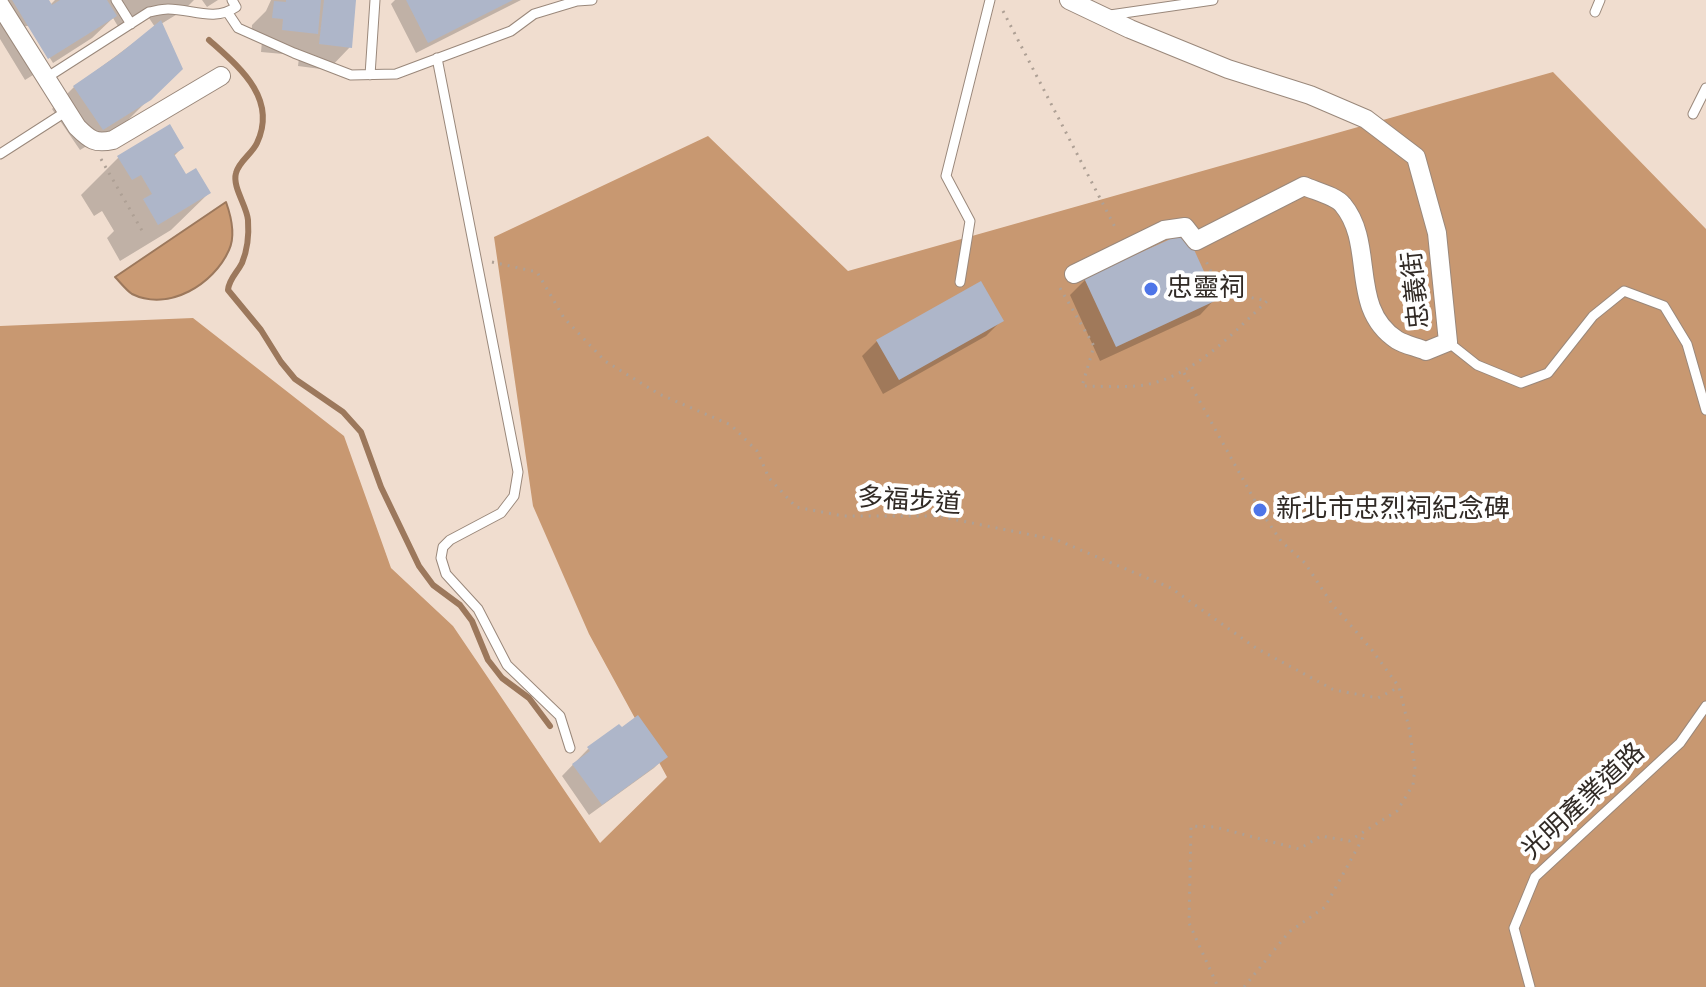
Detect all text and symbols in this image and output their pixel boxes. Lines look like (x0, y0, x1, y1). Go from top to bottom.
street label: 忠義街 (1397, 250, 1437, 330)
place label: 忠靈祠 (1167, 273, 1245, 305)
marker: 忠靈祠 (1142, 280, 1160, 298)
street label: 多福步道 (856, 483, 962, 521)
place label: 新北市忠烈祠紀念碑 (1276, 494, 1510, 526)
marker: 新北市忠烈祠紀念碑 (1251, 501, 1269, 519)
street label: 光明產業道路 (1516, 737, 1652, 867)

